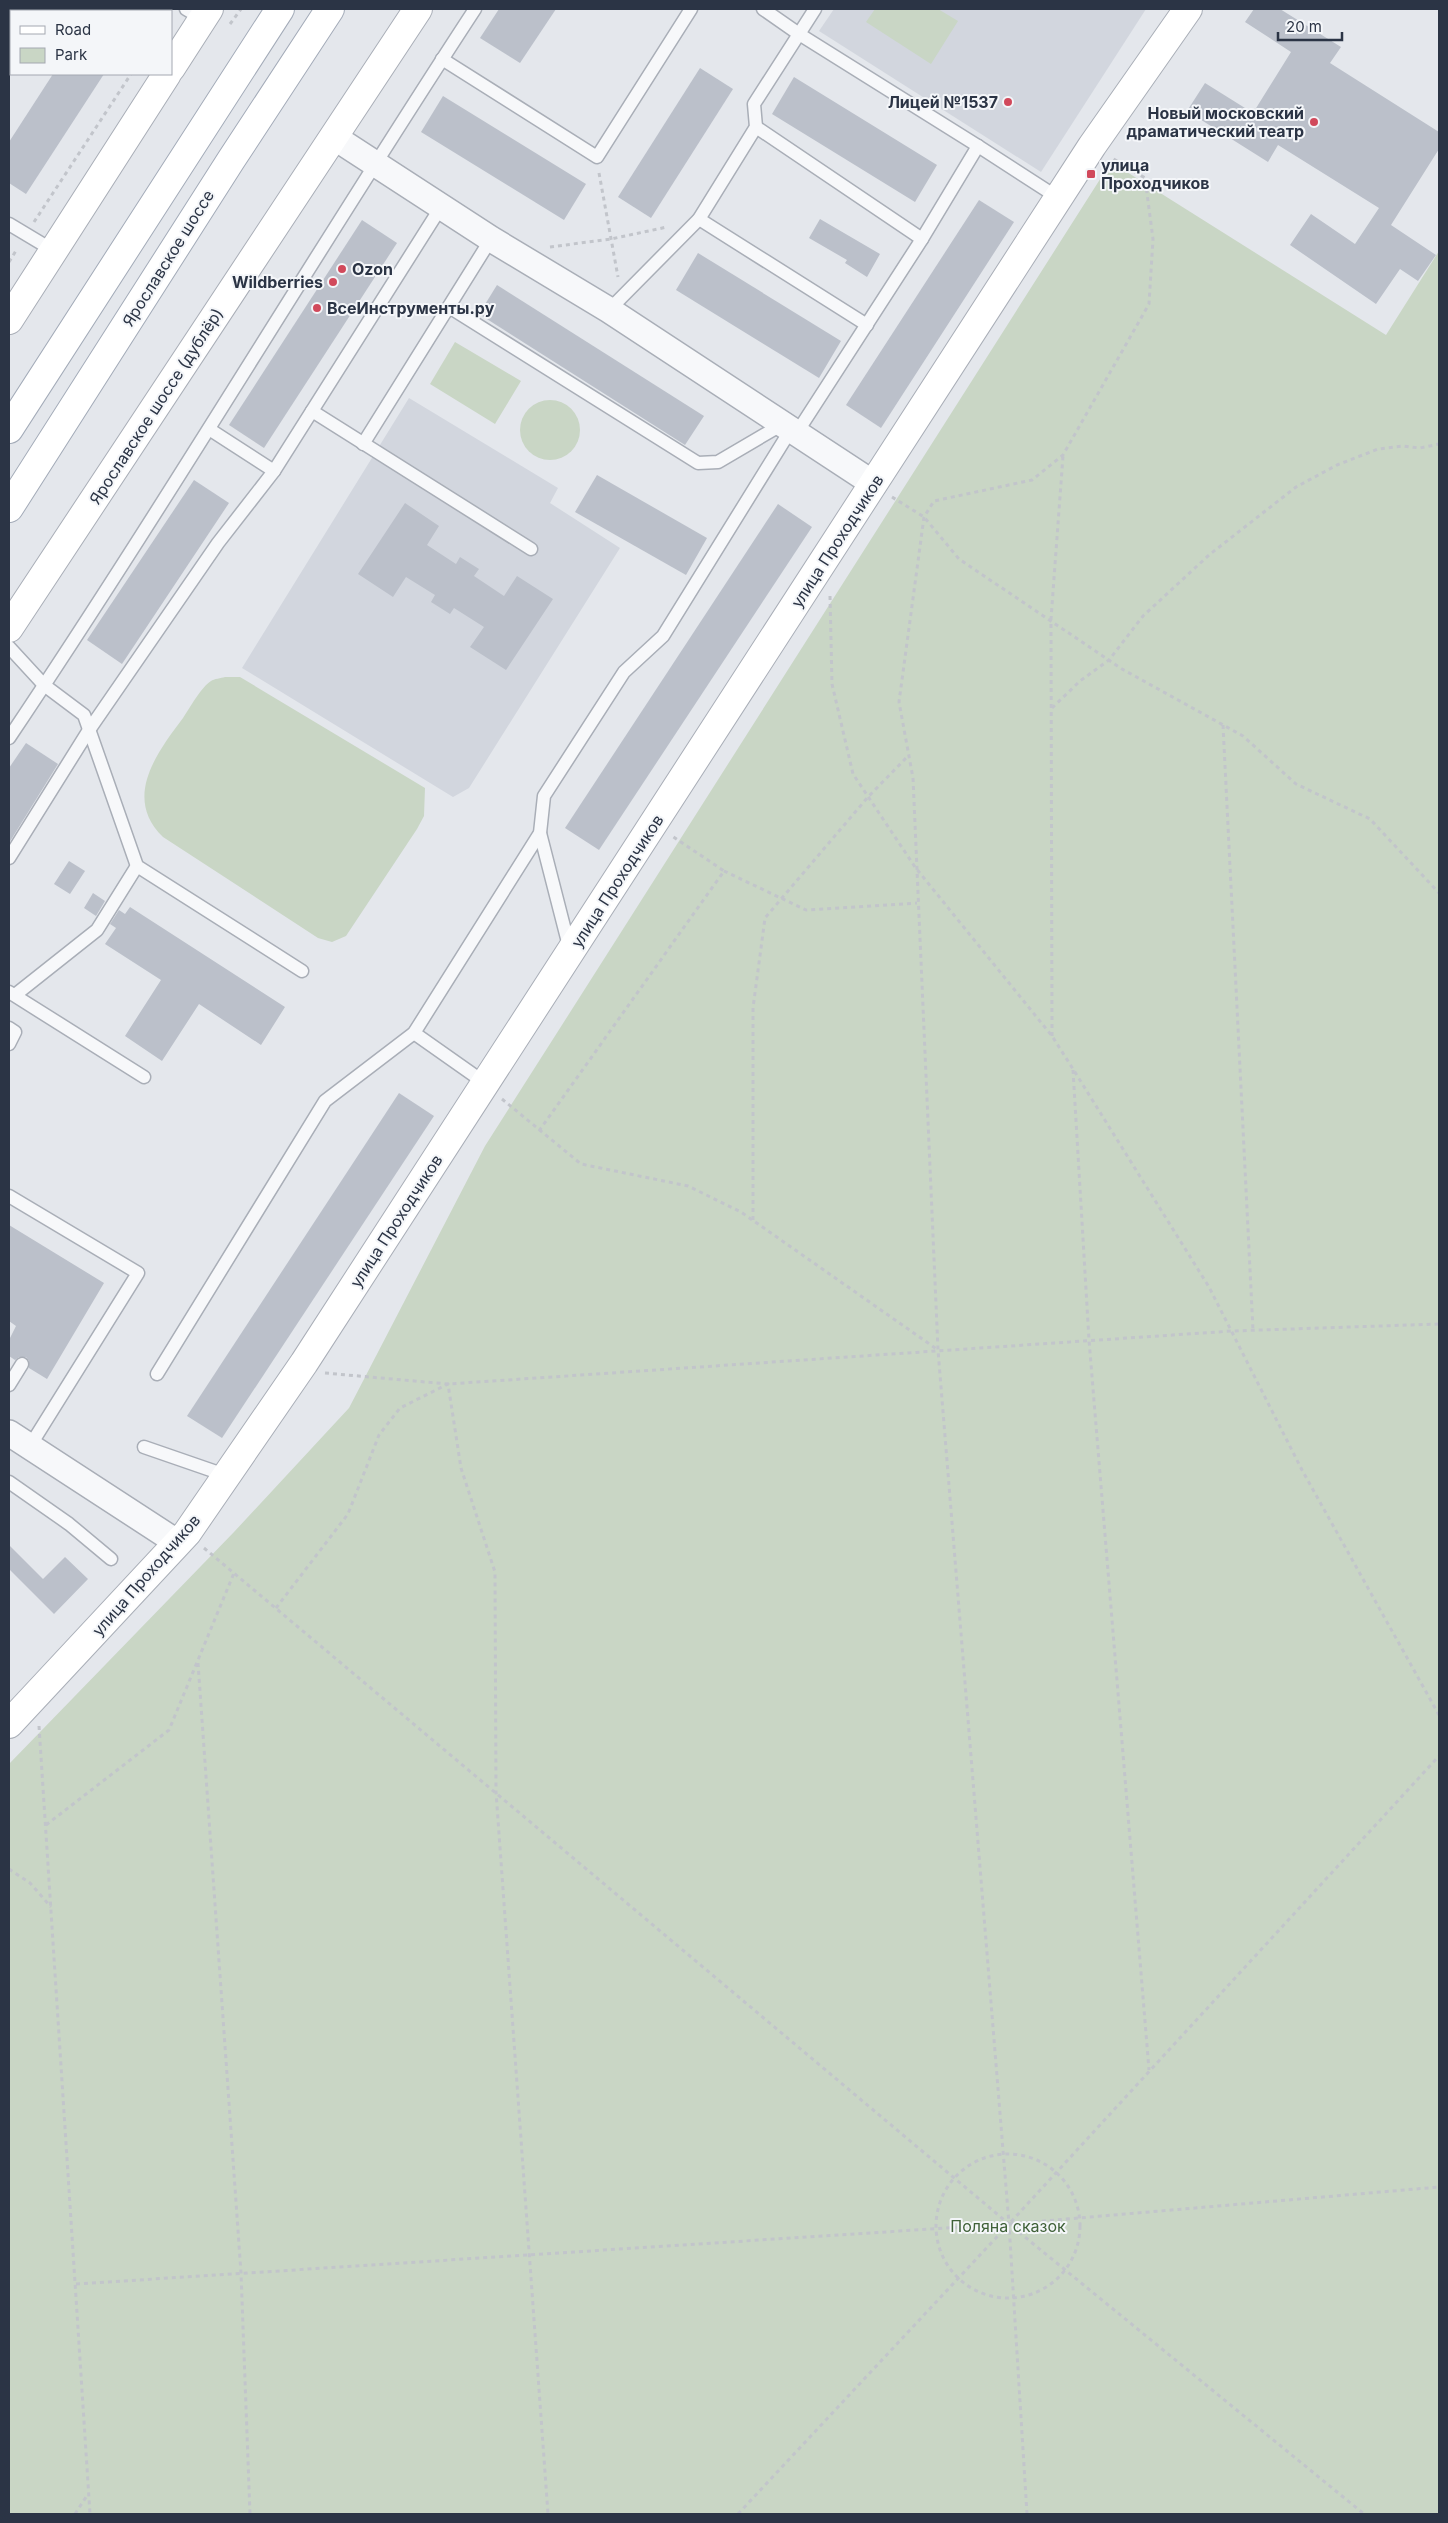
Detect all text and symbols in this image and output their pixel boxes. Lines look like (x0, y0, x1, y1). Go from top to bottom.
legend (10, 10, 172, 75)
scale bar (1278, 10, 1342, 42)
text: 20 m (1286, 17, 1322, 36)
text: Road (55, 20, 91, 39)
text: Park (55, 45, 88, 64)
place label: Лицей №1537 (888, 92, 998, 112)
marker: Лицей №1537 (1002, 96, 1014, 108)
place label: Новый московский драматический театр (1127, 103, 1304, 141)
marker: Новый московский драматический театр (1308, 116, 1320, 128)
place label: улица Проходчиков (1101, 155, 1210, 193)
marker: улица Проходчиков (1085, 168, 1097, 180)
street label: Ярославское шоссе (118, 186, 218, 330)
place label: Ozon (352, 259, 393, 279)
marker: Ozon (336, 263, 348, 275)
place label: Wildberries (232, 272, 323, 292)
marker: Wildberries (327, 276, 339, 288)
place label: ВсеИнструменты.ру (327, 298, 495, 318)
marker: ВсеИнструменты.ру (311, 302, 323, 314)
street label: Ярославское шоссе (дублёр) (85, 304, 227, 508)
street label: улица Проходчиков (787, 471, 887, 611)
street label: улица Проходчиков (567, 811, 667, 951)
street label: улица Проходчиков (346, 1151, 446, 1291)
street label: улица Проходчиков (88, 1510, 204, 1640)
park label: Поляна сказок (950, 2216, 1066, 2236)

